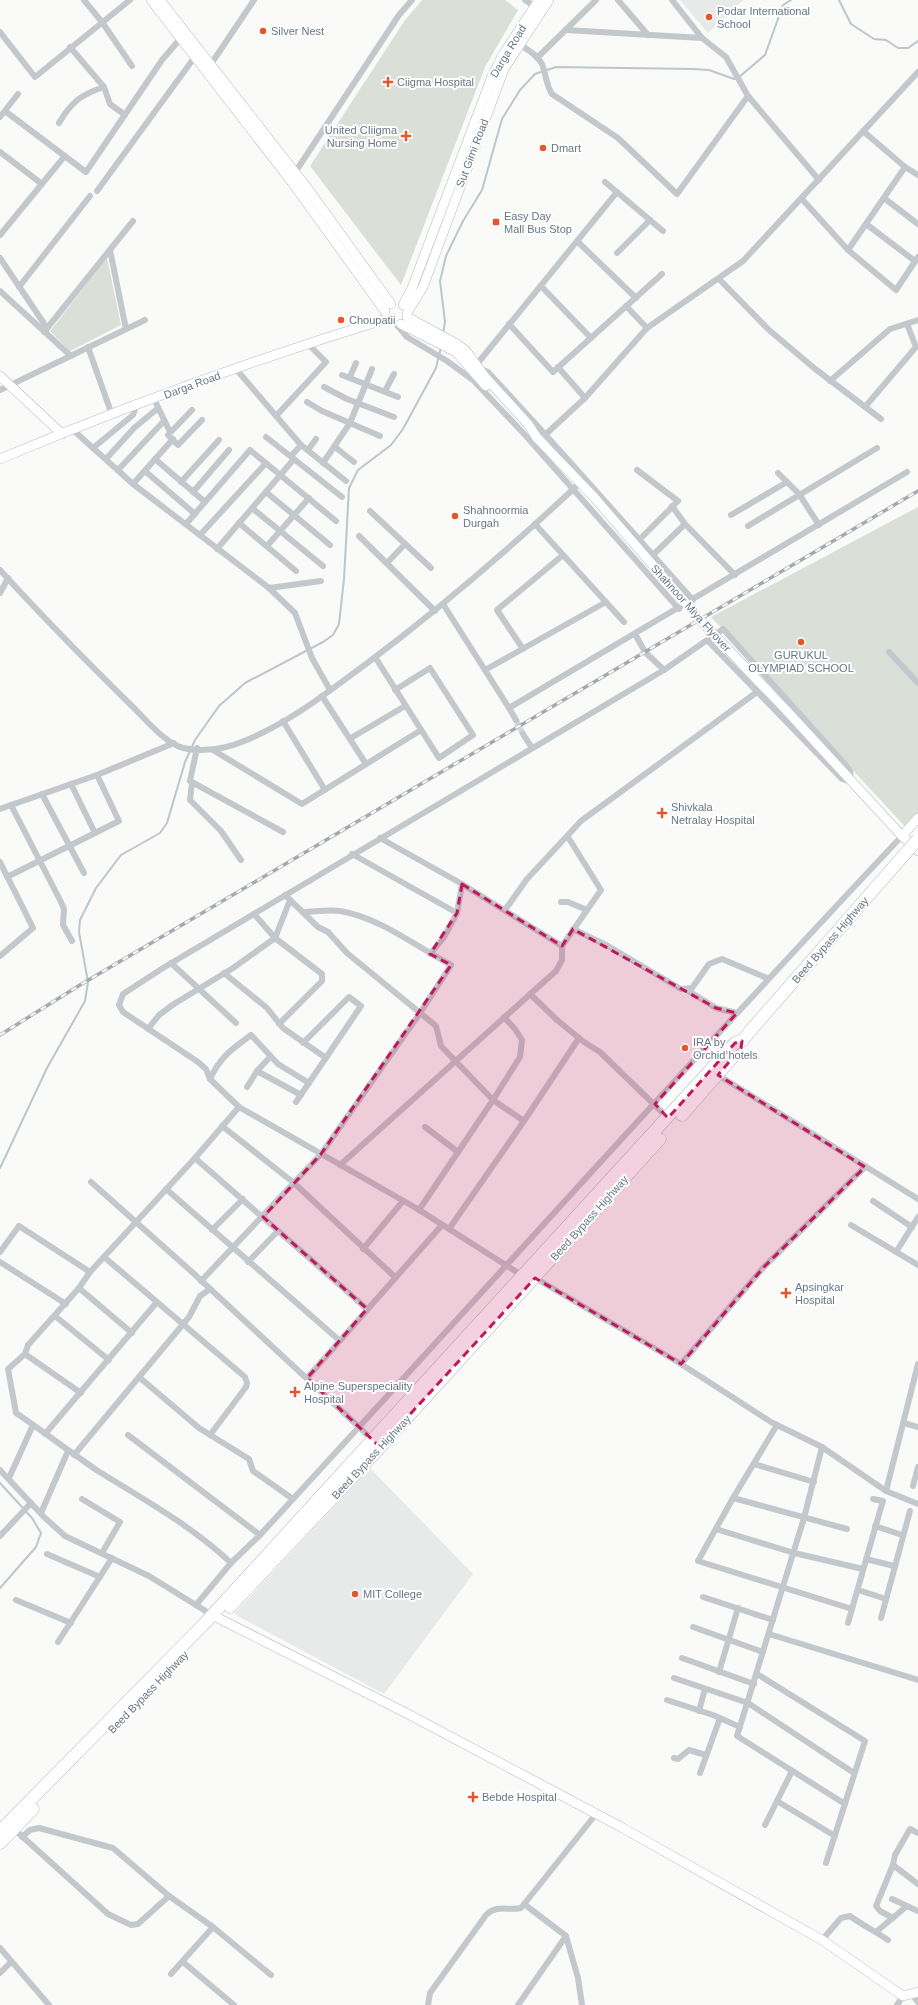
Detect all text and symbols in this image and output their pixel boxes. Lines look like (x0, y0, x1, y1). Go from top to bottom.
place label: Podar International School (717, 5, 810, 30)
marker: Podar International School (704, 12, 714, 22)
street label: Darga Road (488, 22, 528, 80)
place label: Silver Nest (271, 25, 324, 37)
marker: Silver Nest (258, 26, 268, 36)
marker: Ciigma Hospital (382, 76, 394, 88)
place label: Ciigma Hospital (397, 76, 474, 88)
street label: Sut Girni Road (453, 117, 491, 189)
place label: United CIiigma Nursing Home (325, 124, 398, 149)
marker: United CIiigma Nursing Home (400, 130, 412, 142)
place label: Dmart (551, 142, 581, 154)
marker: Dmart (538, 143, 548, 153)
place label: Easy Day Mall Bus Stop (504, 210, 572, 235)
marker: Easy Day Mall Bus Stop (491, 217, 501, 227)
place label: Choupatii (349, 314, 395, 326)
marker: Choupatii (336, 315, 346, 325)
street label: Darga Road (162, 369, 222, 401)
place label: Shahnoormia Durgah (463, 504, 529, 529)
marker: Shahnoormia Durgah (450, 511, 460, 521)
street label: Shahnoor Miya Flyover (649, 562, 734, 654)
marker: GURUKUL OLYMPIAD SCHOOL (796, 637, 806, 647)
place label: GURUKUL OLYMPIAD SCHOOL (748, 649, 854, 674)
place label: Shivkala Netralay Hospital (671, 801, 755, 826)
marker: Shivkala Netralay Hospital (656, 807, 668, 819)
street label: Beed Bypass Highway (789, 894, 871, 985)
place label: IRA by Orchid hotels (693, 1036, 758, 1061)
marker: IRA by Orchid hotels (680, 1043, 690, 1053)
street label: Beed Bypass Highway (548, 1173, 631, 1263)
place label: Apsingkar Hospital (795, 1281, 844, 1306)
marker: Apsingkar Hospital (780, 1287, 792, 1299)
place label: Alpine Superspeciality Hospital (304, 1380, 413, 1405)
marker: Alpine Superspeciality Hospital (289, 1386, 301, 1398)
street label: Beed Bypass Highway (329, 1412, 413, 1501)
place label: MIT College (363, 1588, 422, 1600)
marker: MIT College (350, 1589, 360, 1599)
street label: Beed Bypass Highway (105, 1648, 191, 1736)
marker: Bebde Hospital (467, 1791, 479, 1803)
place label: Bebde Hospital (482, 1791, 557, 1803)

